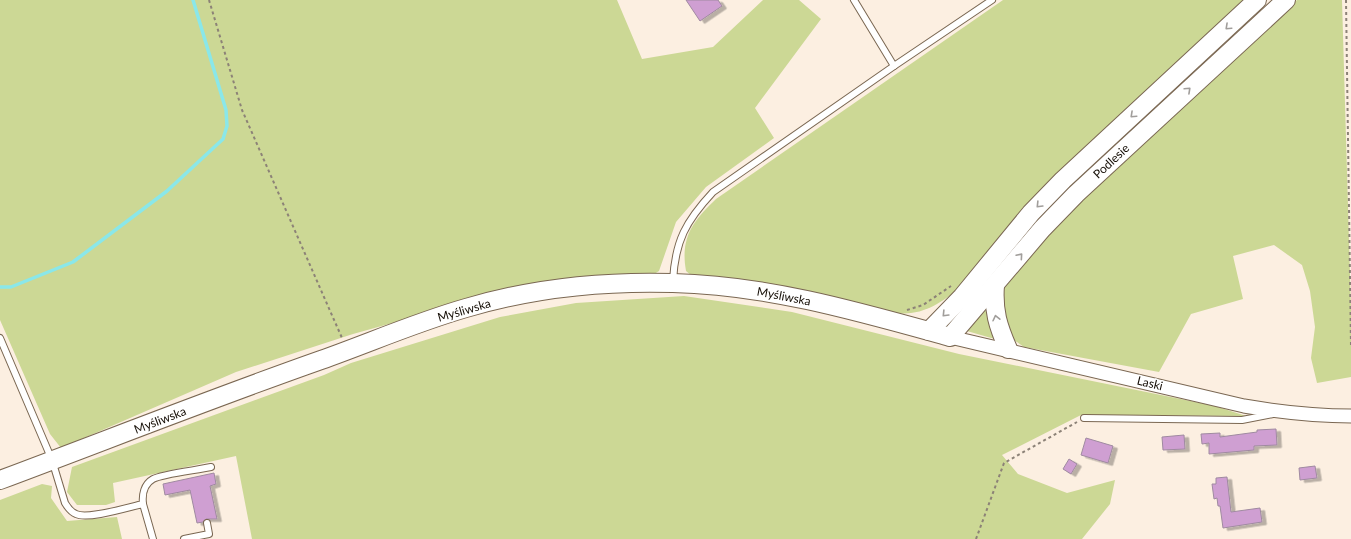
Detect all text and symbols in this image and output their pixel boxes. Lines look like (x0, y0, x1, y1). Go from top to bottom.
one-way arrow (1225, 22, 1233, 29)
one-way arrow (1184, 88, 1191, 95)
one-way arrow (1130, 110, 1138, 118)
street label: Podlesie (1090, 141, 1132, 181)
one-way arrow (1036, 200, 1044, 208)
one-way arrow (1015, 253, 1022, 260)
street label: Myśliwska (756, 283, 812, 309)
street label: Myśliwska (436, 295, 492, 325)
one-way arrow (942, 309, 950, 317)
one-way arrow (992, 315, 1001, 322)
street label: Laski (1135, 373, 1165, 393)
street label: Myśliwska (132, 403, 188, 437)

